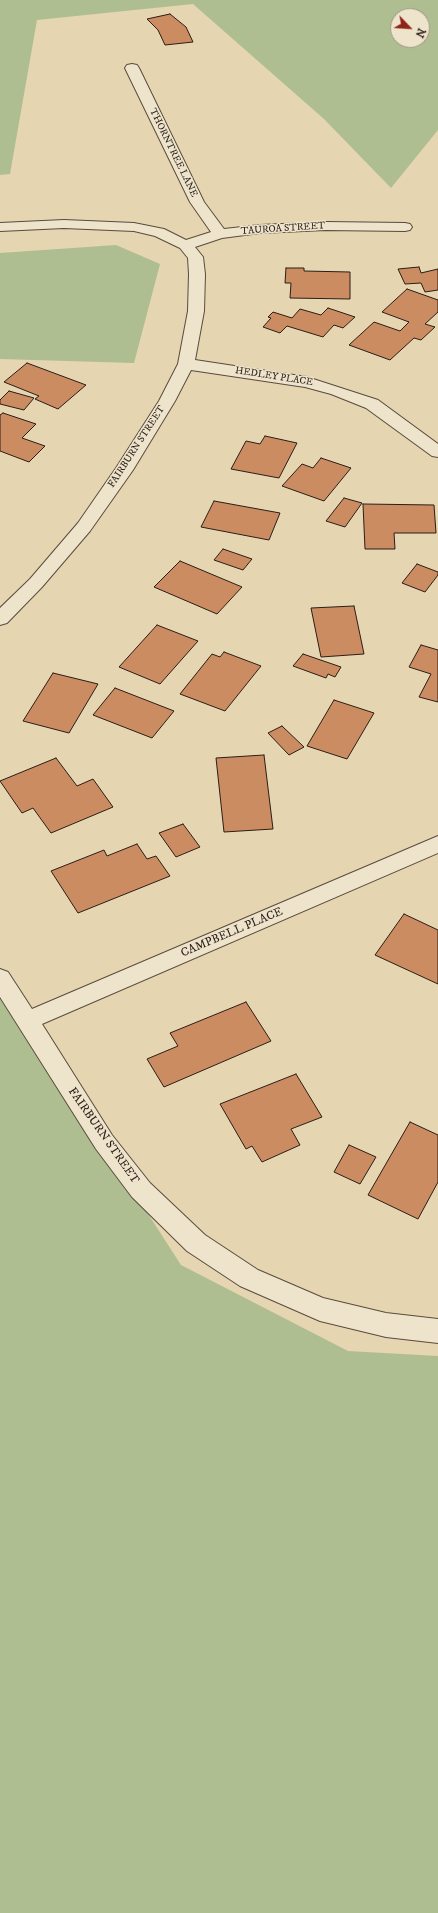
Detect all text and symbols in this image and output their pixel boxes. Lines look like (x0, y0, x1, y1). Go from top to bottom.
north arrow (390, 8, 430, 48)
text: N (412, 26, 428, 40)
street label: THORNTREE LANE (146, 107, 200, 199)
street label: TAUROA STREET (240, 220, 326, 238)
street label: HEDLEY PLACE (234, 365, 314, 389)
street label: FAIRBURN STREET (106, 404, 168, 490)
street label: CAMPBELL PLACE (179, 905, 285, 961)
street label: FAIRBURN STREET (64, 1085, 142, 1187)

